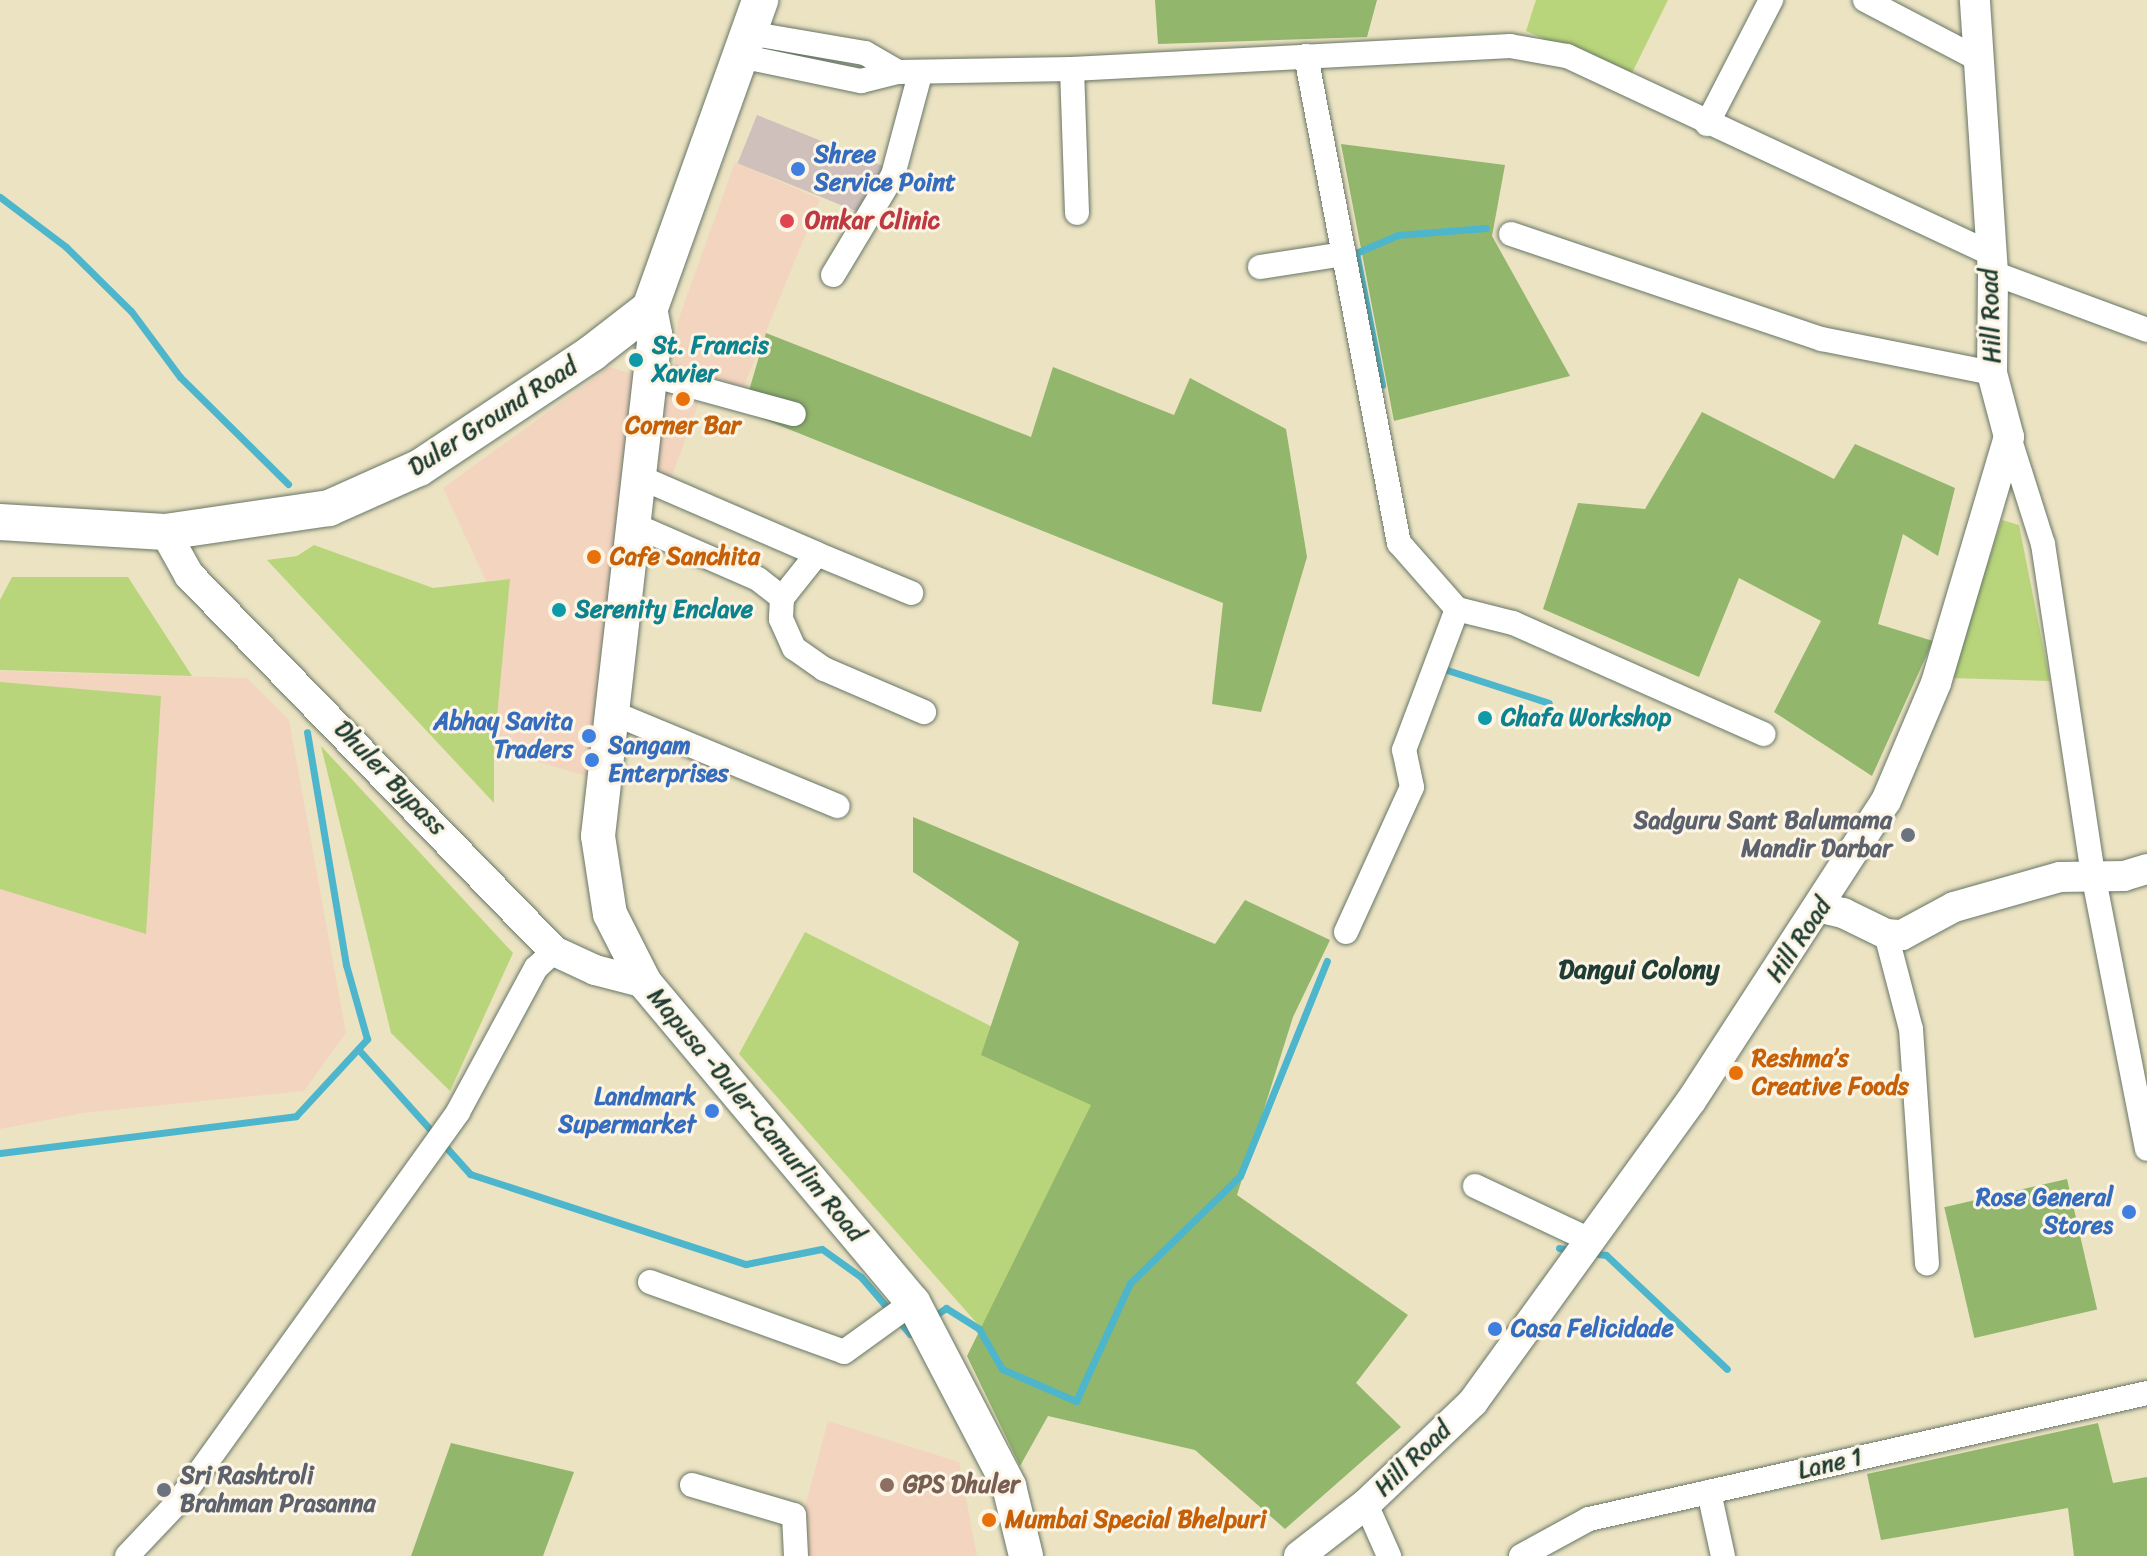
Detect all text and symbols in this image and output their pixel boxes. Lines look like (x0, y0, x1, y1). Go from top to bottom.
place label: Shree Service Point (814, 141, 956, 197)
marker: Shree Service Point (789, 160, 807, 178)
place label: Omkar Clinic (805, 207, 940, 235)
marker: Omkar Clinic (776, 210, 798, 232)
street label: Hill Road (1975, 268, 2007, 364)
place label: St. Francis Xavier (652, 332, 769, 388)
marker: St. Francis Xavier (627, 351, 645, 369)
street label: Duler Ground Road (403, 352, 583, 482)
marker: Corner Bar (674, 390, 692, 408)
place label: Corner Bar (625, 412, 741, 440)
place label: Cafe Sanchita (610, 543, 760, 571)
marker: Cafe Sanchita (585, 548, 603, 566)
place label: Serenity Enclave (575, 596, 753, 624)
marker: Serenity Enclave (550, 601, 568, 619)
place label: Chafa Workshop (1501, 704, 1670, 732)
place label: Abhay Savita Traders (433, 708, 573, 764)
marker: Chafa Workshop (1476, 709, 1494, 727)
street label: Dhuler Bypass (328, 715, 452, 841)
marker: Abhay Savita Traders (580, 727, 598, 745)
place label: Sangam Enterprises (608, 732, 729, 788)
marker: Sangam Enterprises (583, 751, 601, 769)
place label: Sadguru Sant Balumama Mandir Darbar (1634, 807, 1892, 863)
marker: Sadguru Sant Balumama Mandir Darbar (1899, 826, 1917, 844)
street label: Hill Road (1761, 893, 1837, 987)
district label: Dangui Colony (1559, 954, 1719, 986)
street label: Mapusa -Duler-Camurlim Road (641, 982, 871, 1248)
place label: Reshma’s Creative Foods (1752, 1045, 1909, 1101)
marker: Reshma’s Creative Foods (1727, 1064, 1745, 1082)
place label: Landmark Supermarket (558, 1083, 696, 1139)
marker: Landmark Supermarket (703, 1102, 721, 1120)
place label: Rose General Stores (1975, 1184, 2113, 1240)
marker: Rose General Stores (2120, 1203, 2138, 1221)
place label: Casa Felicidade (1511, 1315, 1675, 1343)
marker: Casa Felicidade (1486, 1320, 1504, 1338)
street label: Hill Road (1369, 1416, 1457, 1502)
street label: Lane 1 (1795, 1443, 1865, 1485)
place label: Sri Rashtroli Brahman Prasanna (180, 1462, 377, 1518)
place label: GPS Dhuler (903, 1471, 1020, 1499)
marker: GPS Dhuler (878, 1476, 896, 1494)
marker: Sri Rashtroli Brahman Prasanna (155, 1481, 173, 1499)
place label: Mumbai Special Bhelpuri (1005, 1506, 1266, 1534)
marker: Mumbai Special Bhelpuri (980, 1511, 998, 1529)

